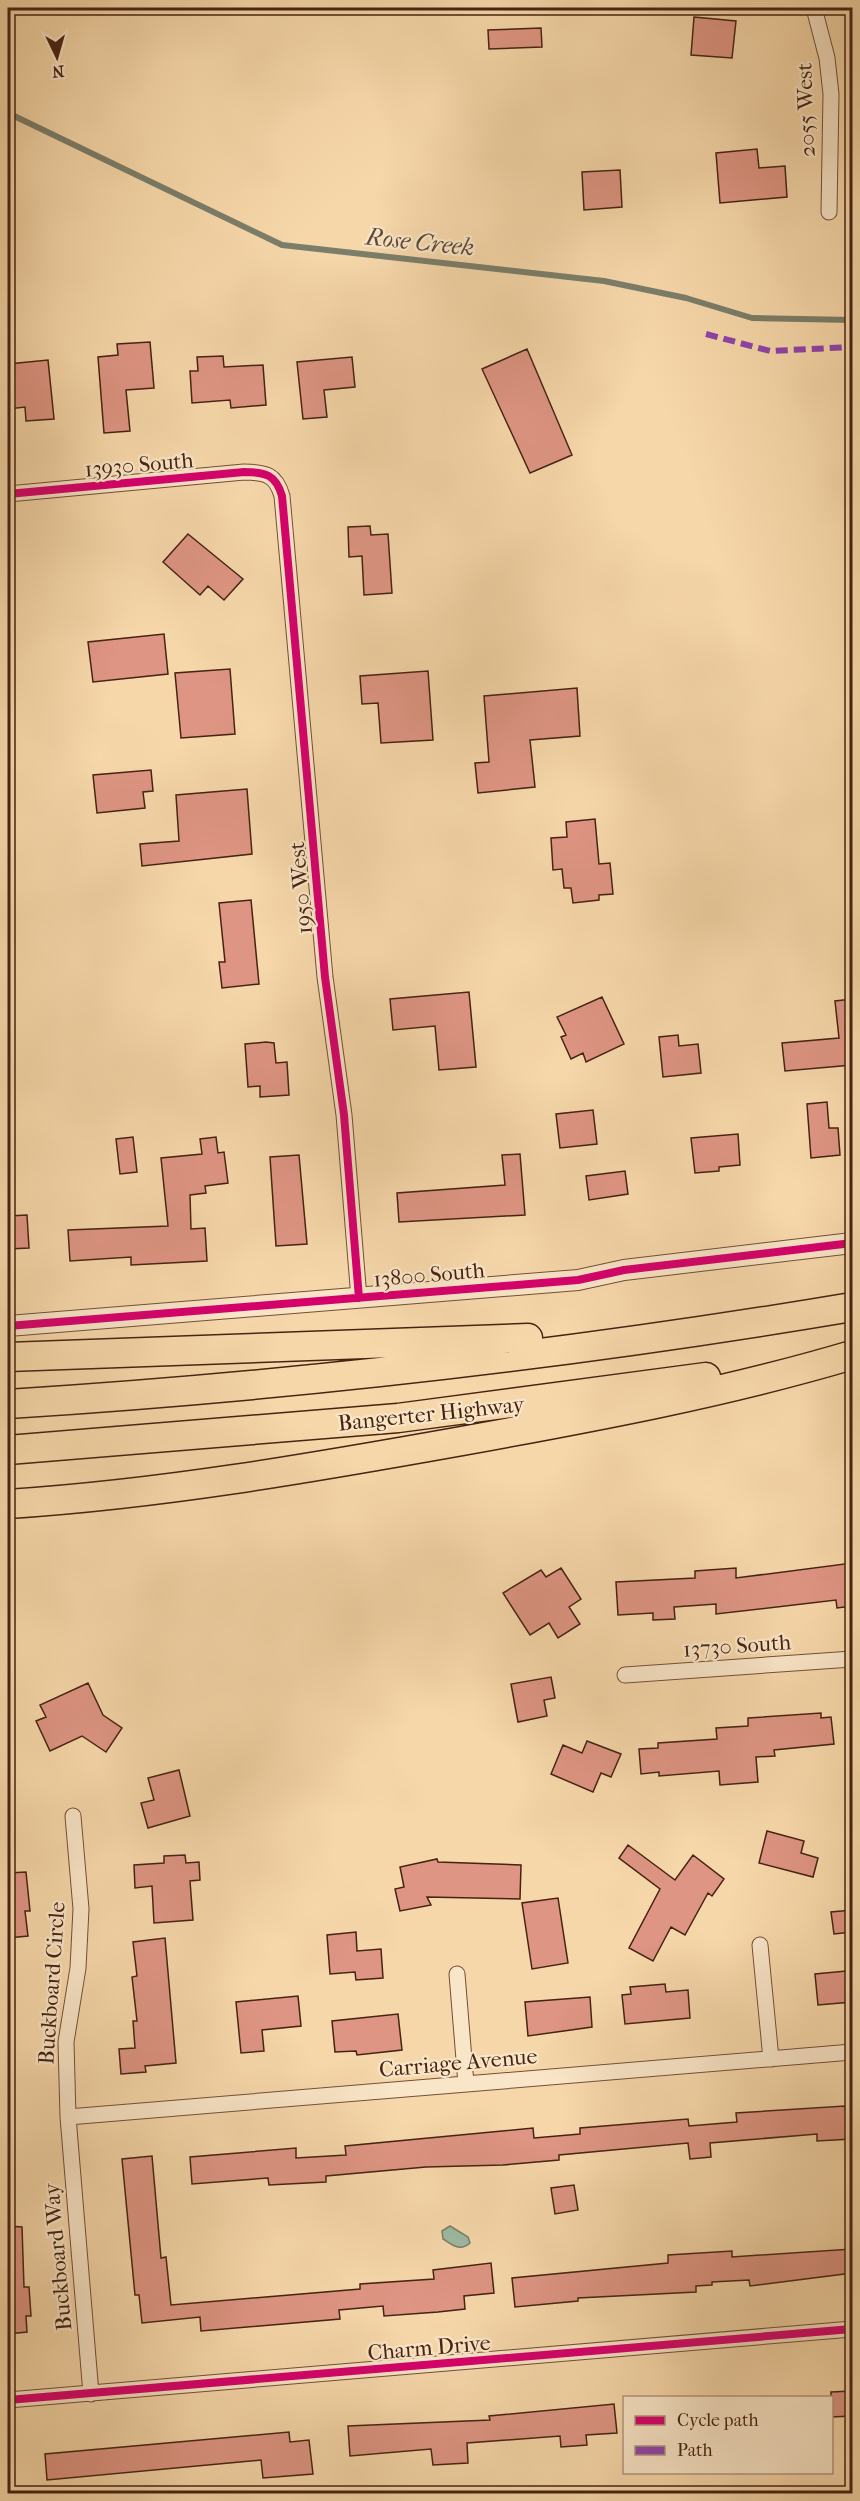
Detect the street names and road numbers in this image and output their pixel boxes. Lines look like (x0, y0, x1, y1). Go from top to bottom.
street label: 2055 West (791, 62, 821, 157)
street label: 13930 South (84, 447, 195, 483)
street label: 1950 West (284, 840, 318, 935)
street label: 13800 South (372, 1257, 487, 1293)
street label: Bangerter Highway (337, 1391, 527, 1437)
street label: 13730 South (682, 1629, 793, 1663)
street label: Buckboard Circle (33, 1901, 71, 2065)
street label: Carriage Avenue (378, 2043, 538, 2083)
street label: Buckboard Way (38, 2181, 77, 2332)
street label: Charm Drive (366, 2330, 492, 2366)

